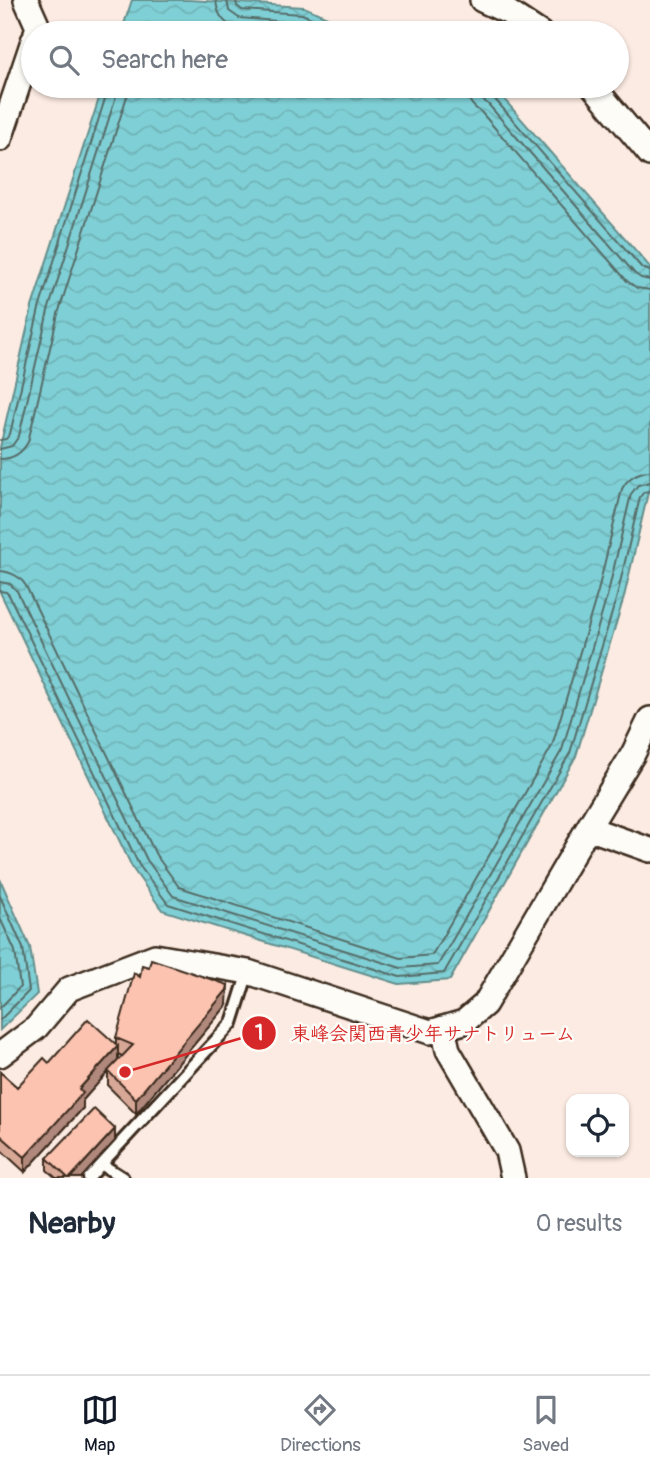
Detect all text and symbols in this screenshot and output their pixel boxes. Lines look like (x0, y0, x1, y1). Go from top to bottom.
search box (21, 21, 629, 98)
icon: search (45, 41, 83, 79)
text: Search here (101, 44, 228, 76)
callout: 東峰会関西青少年サナトリューム (242, 1013, 589, 1053)
text: 1 (255, 1020, 263, 1047)
text: 東峰会関西青少年サナトリューム (291, 1022, 575, 1046)
map controls (566, 1094, 629, 1157)
button: locate (566, 1094, 629, 1157)
text: Nearby (28, 1205, 115, 1242)
text: 0 results (536, 1209, 622, 1238)
tab: Map (81, 1391, 119, 1457)
tab: Directions (280, 1391, 361, 1457)
tab: Saved (522, 1391, 569, 1457)

